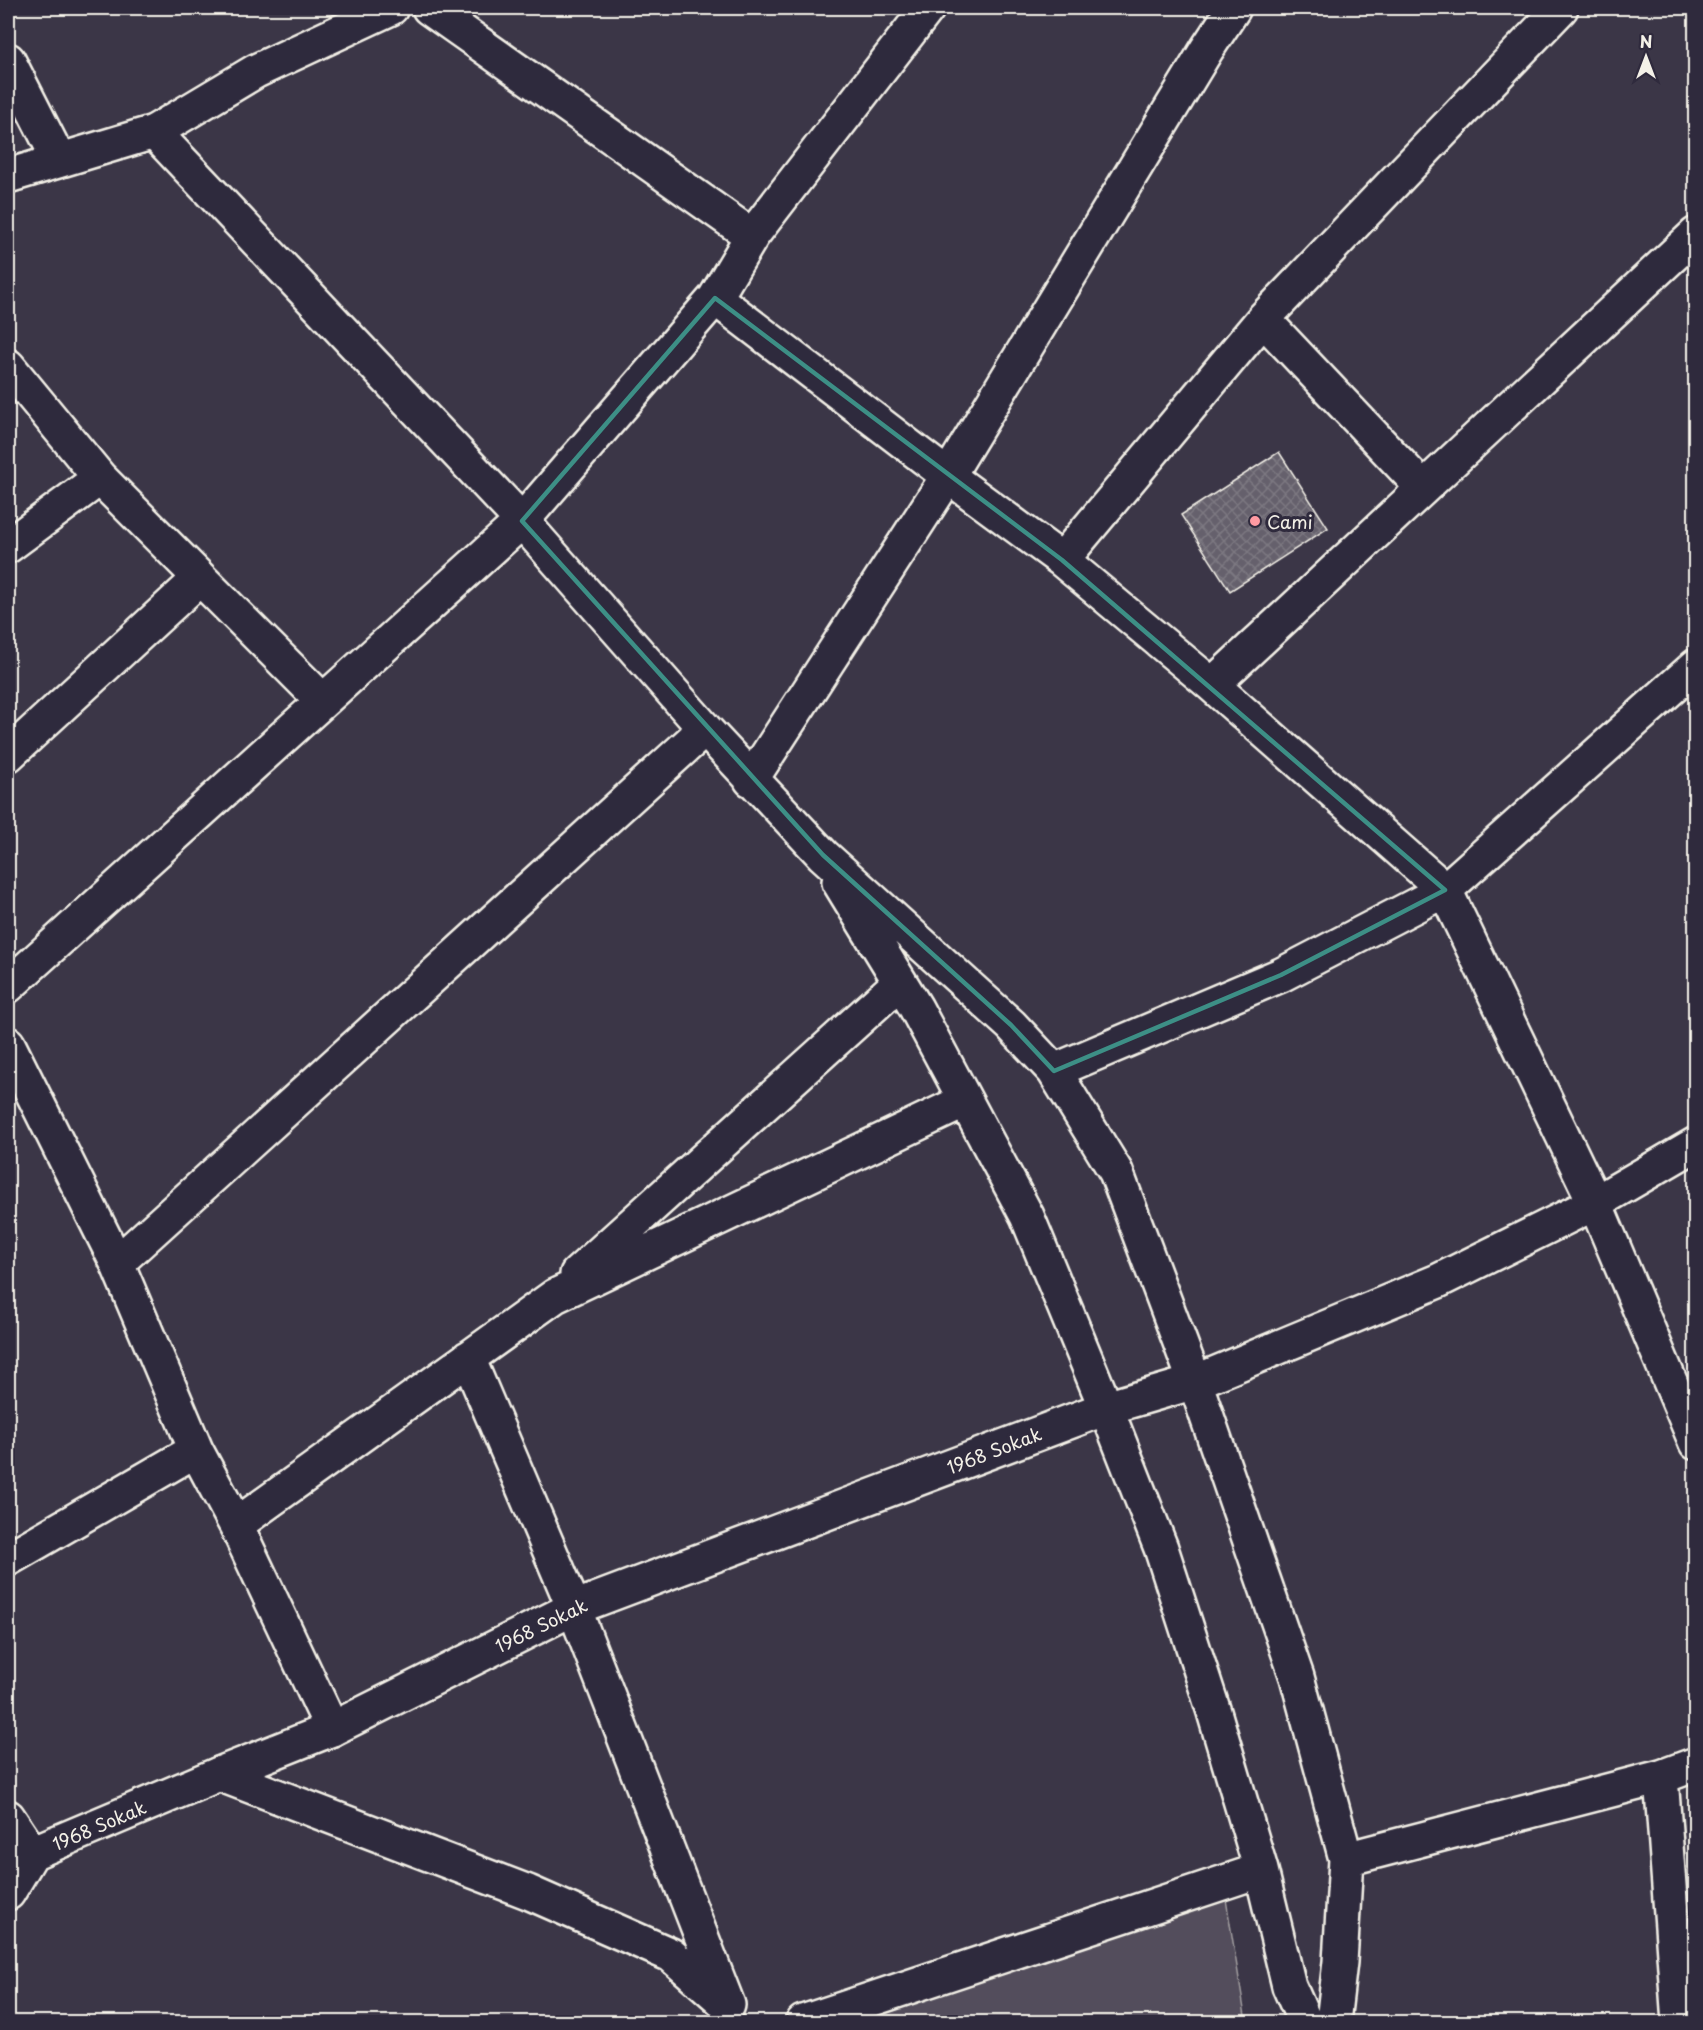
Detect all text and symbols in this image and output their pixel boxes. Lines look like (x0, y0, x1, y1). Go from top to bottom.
north arrow (1616, 27, 1676, 87)
text: N (1640, 29, 1652, 53)
place label: Cami (1267, 508, 1313, 535)
marker: Cami (1248, 514, 1262, 528)
street label: 1968 Sokak (943, 1420, 1045, 1480)
street label: 1968 Sokak (490, 1591, 592, 1659)
street label: 1968 Sokak (48, 1793, 150, 1857)

